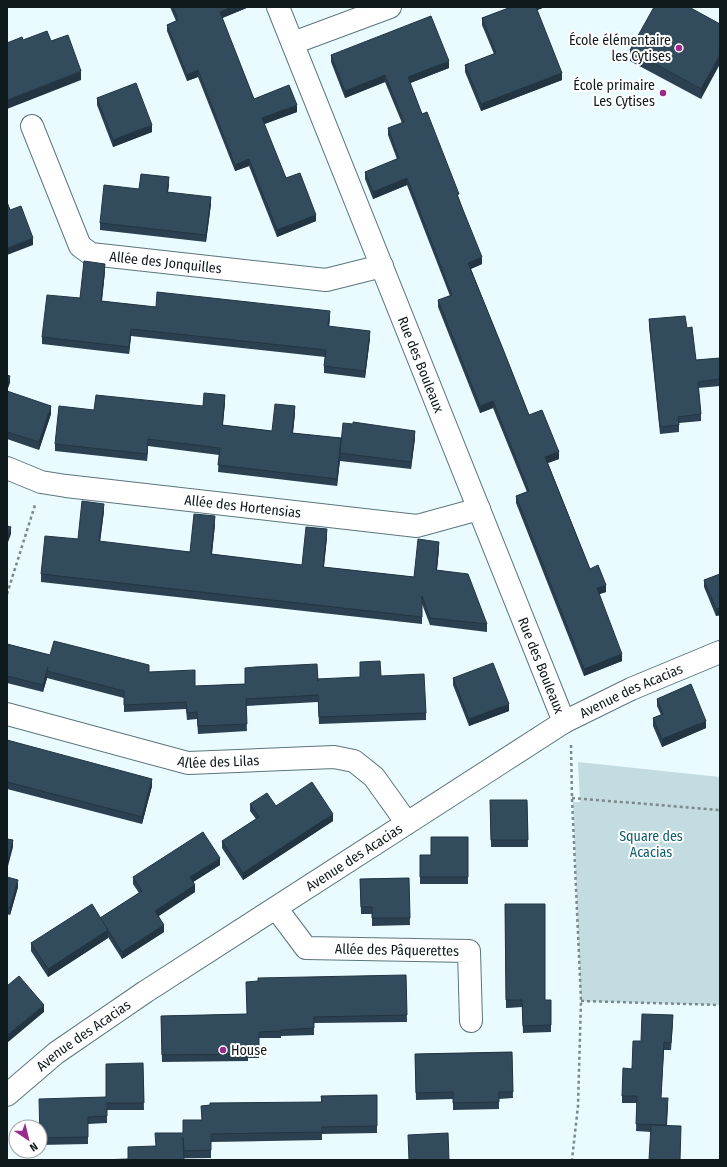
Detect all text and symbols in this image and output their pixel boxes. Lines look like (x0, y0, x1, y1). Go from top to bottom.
place label: École élémentaire les Cytises (569, 31, 671, 65)
marker: École élémentaire les Cytises (674, 43, 684, 53)
place label: École primaire Les Cytises (573, 76, 655, 110)
marker: École primaire Les Cytises (658, 88, 668, 98)
street label: Allée des Jonquilles (109, 248, 223, 277)
street label: Rue des Bouleaux (394, 314, 448, 416)
street label: Allée des Hortensias (183, 492, 302, 522)
street label: Rue des Bouleaux (514, 615, 568, 717)
street label: Avenue des Acacias (577, 660, 685, 722)
street label: Allée des Lilas (176, 752, 260, 772)
street label: Avenue des Acacias (303, 820, 406, 895)
park label: Square des Acacias (619, 828, 683, 861)
street label: Allée des Pâquerettes (335, 941, 459, 960)
street label: Avenue des Acacias (33, 997, 134, 1075)
place label: House (231, 1042, 267, 1059)
marker: House (218, 1045, 228, 1055)
north arrow (8, 1119, 48, 1159)
text: N (27, 1140, 40, 1154)

